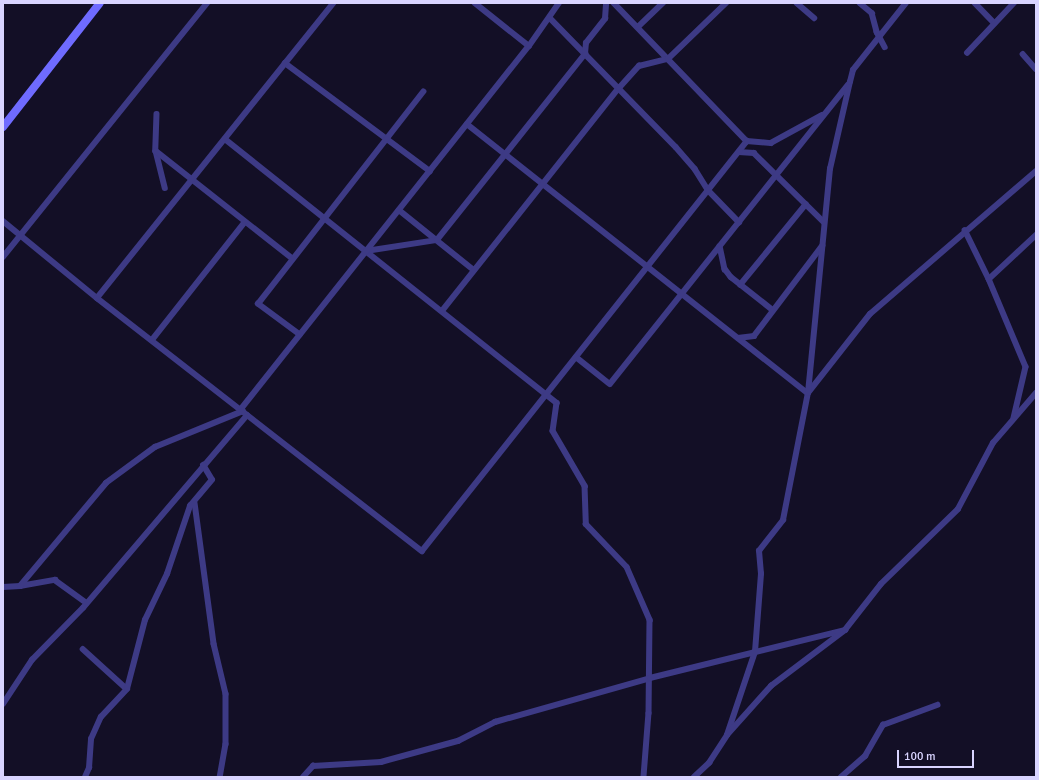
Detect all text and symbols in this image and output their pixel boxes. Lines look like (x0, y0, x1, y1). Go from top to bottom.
scale bar (899, 742, 976, 768)
text: 100 m (904, 749, 936, 764)

